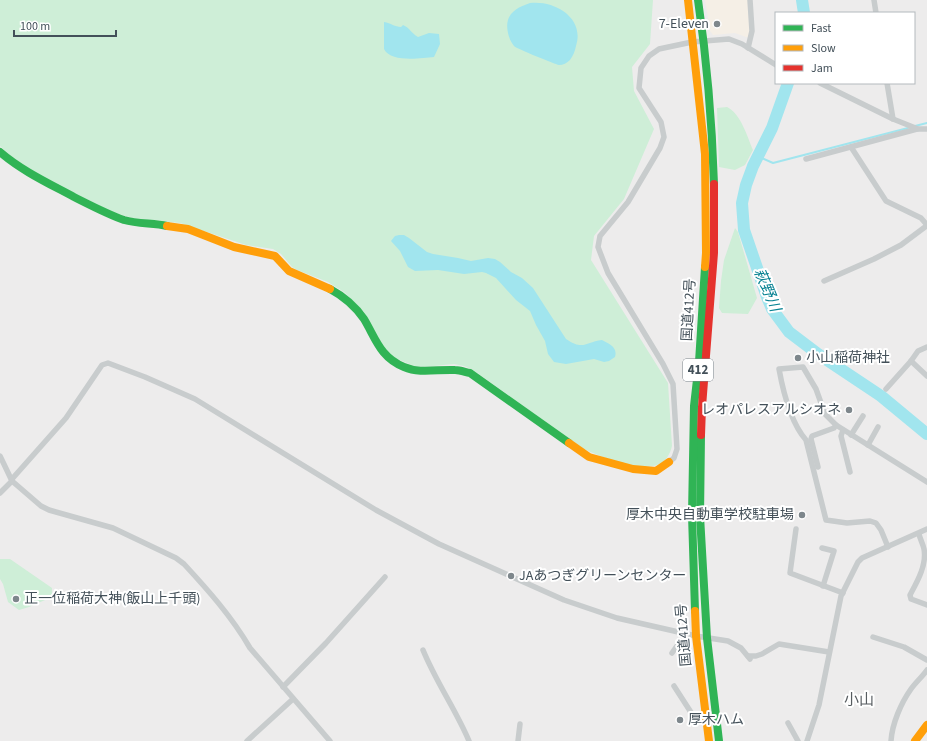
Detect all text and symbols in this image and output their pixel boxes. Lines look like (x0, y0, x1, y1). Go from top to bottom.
scale bar (14, 12, 116, 38)
legend (775, 12, 915, 84)
place label: 7-Eleven (659, 14, 709, 34)
text: 100 m (20, 18, 50, 35)
marker: 7-Eleven (712, 19, 722, 29)
text: Fast (811, 20, 831, 37)
text: Slow (811, 40, 836, 57)
text: Jam (811, 60, 833, 77)
water label: 萩野川 (749, 265, 786, 317)
street label: 国道412号 (677, 278, 701, 342)
place label: 小山稲荷神社 (806, 348, 890, 368)
marker: 小山稲荷神社 (793, 353, 803, 363)
road number: 412 (683, 359, 713, 381)
place label: レオパレスアルシオネ (701, 400, 841, 420)
marker: レオパレスアルシオネ (844, 405, 854, 415)
place label: 厚木中央自動車学校駐車場 (626, 505, 794, 525)
marker: 厚木中央自動車学校駐車場 (797, 510, 807, 520)
place label: JAあつぎグリーンセンター (519, 566, 687, 586)
marker: JAあつぎグリーンセンター (506, 571, 516, 581)
place label: 正一位稲荷大神(飯山上千頭) (24, 589, 200, 609)
marker: 正一位稲荷大神(飯山上千頭) (11, 594, 21, 604)
street label: 国道412号 (671, 603, 697, 667)
district label: 小山 (844, 690, 874, 711)
place label: 厚木ハム (688, 710, 744, 730)
marker: 厚木ハム (675, 715, 685, 725)

